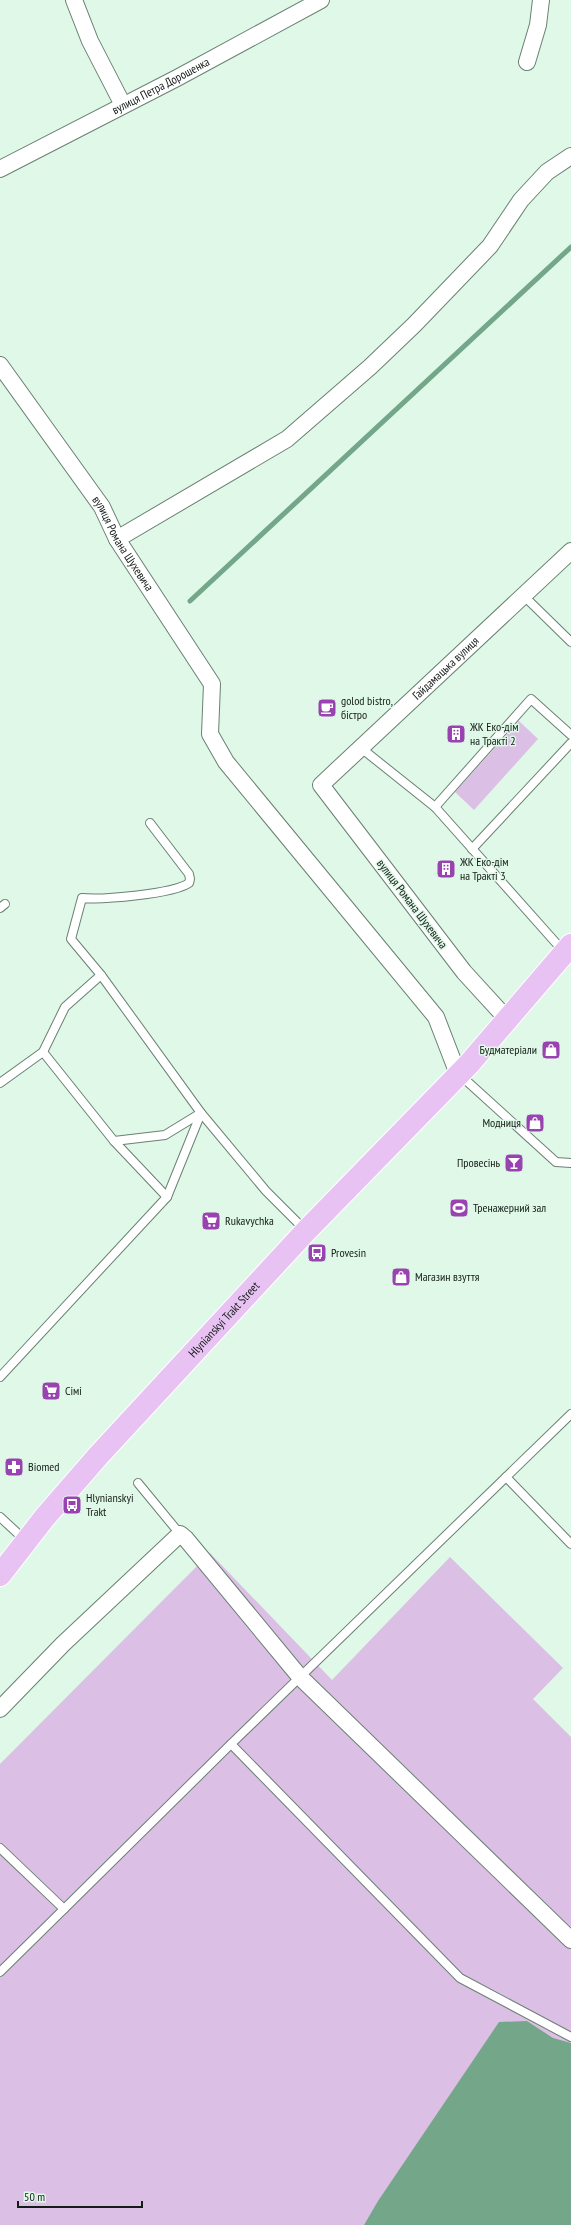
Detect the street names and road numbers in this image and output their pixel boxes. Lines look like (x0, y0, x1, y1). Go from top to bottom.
street label: вулиця Петра Дорошенка (109, 54, 212, 117)
street label: вулиця Романа Шухевича (89, 493, 157, 594)
street label: Гайдамацька вулиця (409, 633, 482, 703)
street label: вулиця Романа Шухевича (374, 856, 451, 951)
street label: Hlynianskyi Trakt Street (185, 1278, 263, 1360)

